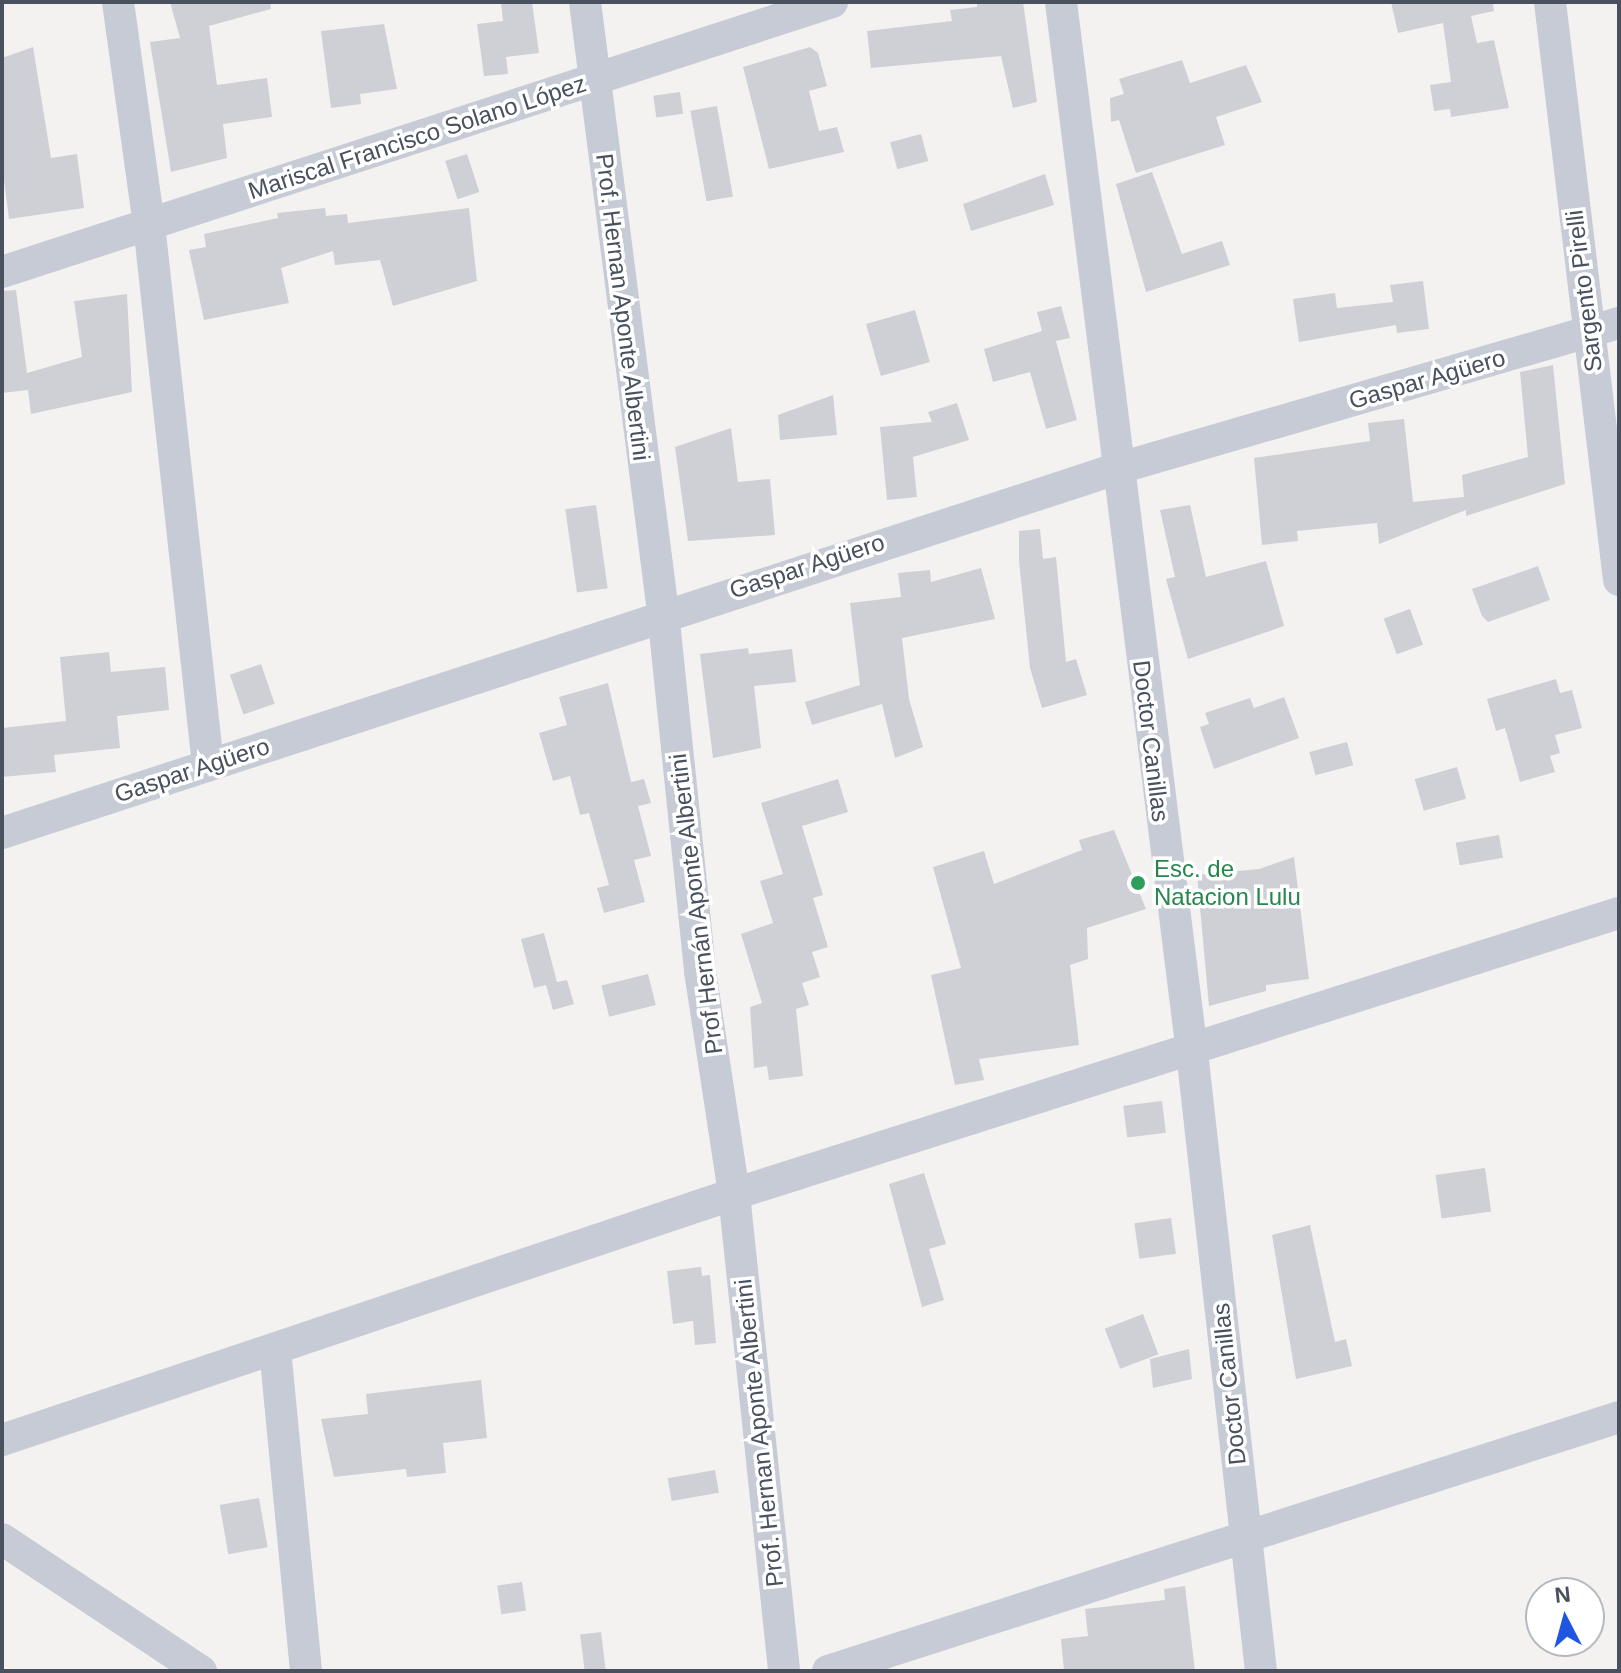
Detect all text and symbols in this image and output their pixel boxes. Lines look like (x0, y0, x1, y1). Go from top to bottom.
street label: Mariscal Francisco Solano López (244, 69, 590, 205)
street label: Prof. Hernan Aponte Albertini (590, 150, 656, 464)
street label: Sargento Pirelli (1560, 208, 1608, 374)
street label: Gaspar Agüero (1345, 343, 1509, 415)
street label: Gaspar Agüero (725, 527, 889, 605)
street label: Doctor Canillas (1127, 658, 1175, 824)
street label: Gaspar Agüero (110, 731, 274, 809)
street label: Prof Hernán Aponte Albertini (663, 751, 729, 1057)
place label: Esc. de Natacion Lulu (1154, 855, 1301, 911)
marker: Esc. de Natacion Lulu (1129, 874, 1147, 892)
street label: Prof. Hernan Aponte Albertini (728, 1276, 790, 1590)
street label: Doctor Canillas (1206, 1302, 1252, 1466)
north arrow (1525, 1577, 1605, 1657)
text: N (1553, 1581, 1572, 1608)

